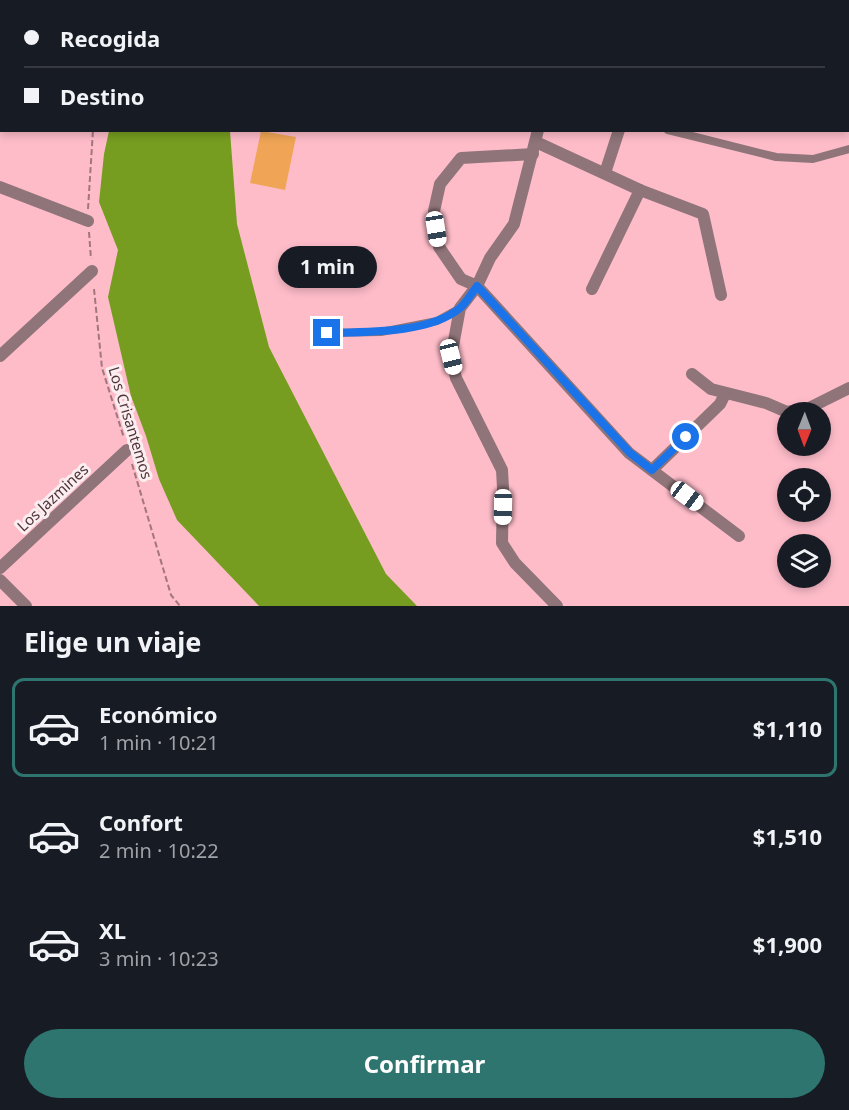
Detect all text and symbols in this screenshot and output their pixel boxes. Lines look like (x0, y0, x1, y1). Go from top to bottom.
text: Recogida (60, 23, 160, 53)
text: Destino (60, 81, 144, 111)
car (424, 210, 448, 248)
callout: 1 min (278, 246, 376, 288)
text: 1 min (300, 253, 355, 280)
route end (313, 319, 340, 346)
car (438, 337, 464, 377)
street label: Los Crisantemos (104, 364, 158, 481)
north arrow (777, 402, 831, 456)
map controls (777, 402, 831, 588)
route start (672, 423, 699, 450)
street label: Los Jazmines (12, 459, 92, 535)
button: locate (777, 468, 831, 522)
car (667, 478, 707, 514)
car (494, 489, 512, 525)
button: layers (777, 534, 831, 588)
text: Elige un viaje (24, 623, 201, 660)
text: Económico (99, 699, 218, 729)
icon: car (27, 701, 81, 755)
text: $1,110 (753, 713, 822, 743)
text: 1 min · 10:21 (99, 729, 219, 756)
text: Confort (99, 807, 183, 837)
icon: car (27, 809, 81, 863)
text: $1,510 (753, 821, 822, 851)
text: 2 min · 10:22 (99, 837, 219, 864)
text: XL (99, 915, 126, 945)
icon: car (27, 917, 81, 971)
text: $1,900 (753, 929, 822, 959)
text: 3 min · 10:23 (99, 945, 219, 972)
button: Confirmar (24, 1029, 825, 1098)

